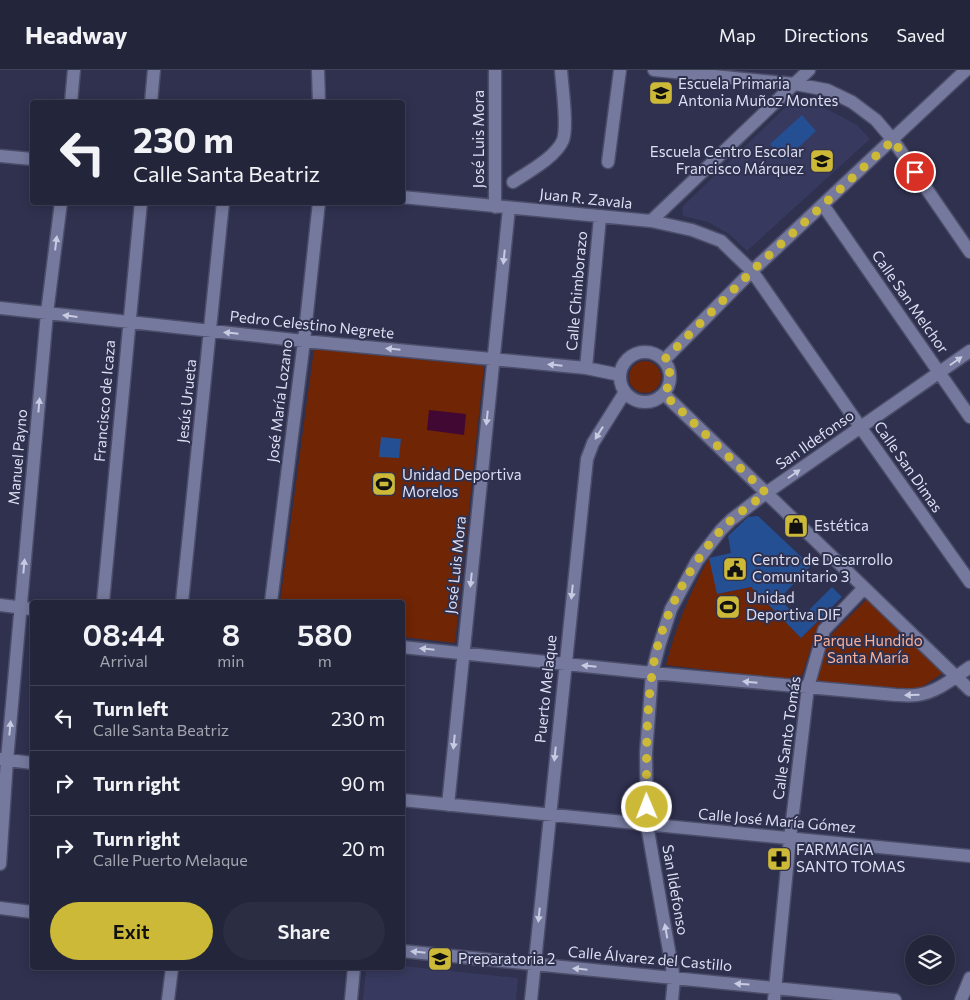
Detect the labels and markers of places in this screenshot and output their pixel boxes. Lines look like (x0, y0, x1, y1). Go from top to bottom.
place label: Escuela Primaria Antonia Muñoz Montes (678, 74, 839, 109)
school or university icon: Escuela Primaria Antonia Muñoz Montes (648, 80, 674, 106)
place label: Escuela Centro Escolar Francisco Márquez (650, 142, 804, 177)
school or university icon: Escuela Centro Escolar Francisco Márquez (809, 148, 835, 174)
pin (894, 151, 936, 193)
place label: Unidad Deportiva Morelos (402, 465, 522, 500)
sports icon: Unidad Deportiva Morelos (371, 471, 397, 497)
shop icon: Estética (783, 513, 809, 539)
place label: Estética (814, 516, 869, 534)
place label: Centro de Desarrollo Comunitario 3 (752, 550, 893, 585)
public building icon: Centro de Desarrollo Comunitario 3 (722, 556, 748, 582)
place label: Unidad Deportiva DIF (746, 588, 841, 623)
sports icon: Unidad Deportiva DIF (715, 594, 741, 620)
place label: FARMACIA SANTO TOMAS (796, 840, 906, 875)
pharmacy icon: FARMACIA SANTO TOMAS (766, 846, 792, 872)
school or university icon: Preparatoria 2 (427, 946, 453, 972)
place label: Preparatoria 2 (458, 949, 555, 967)

